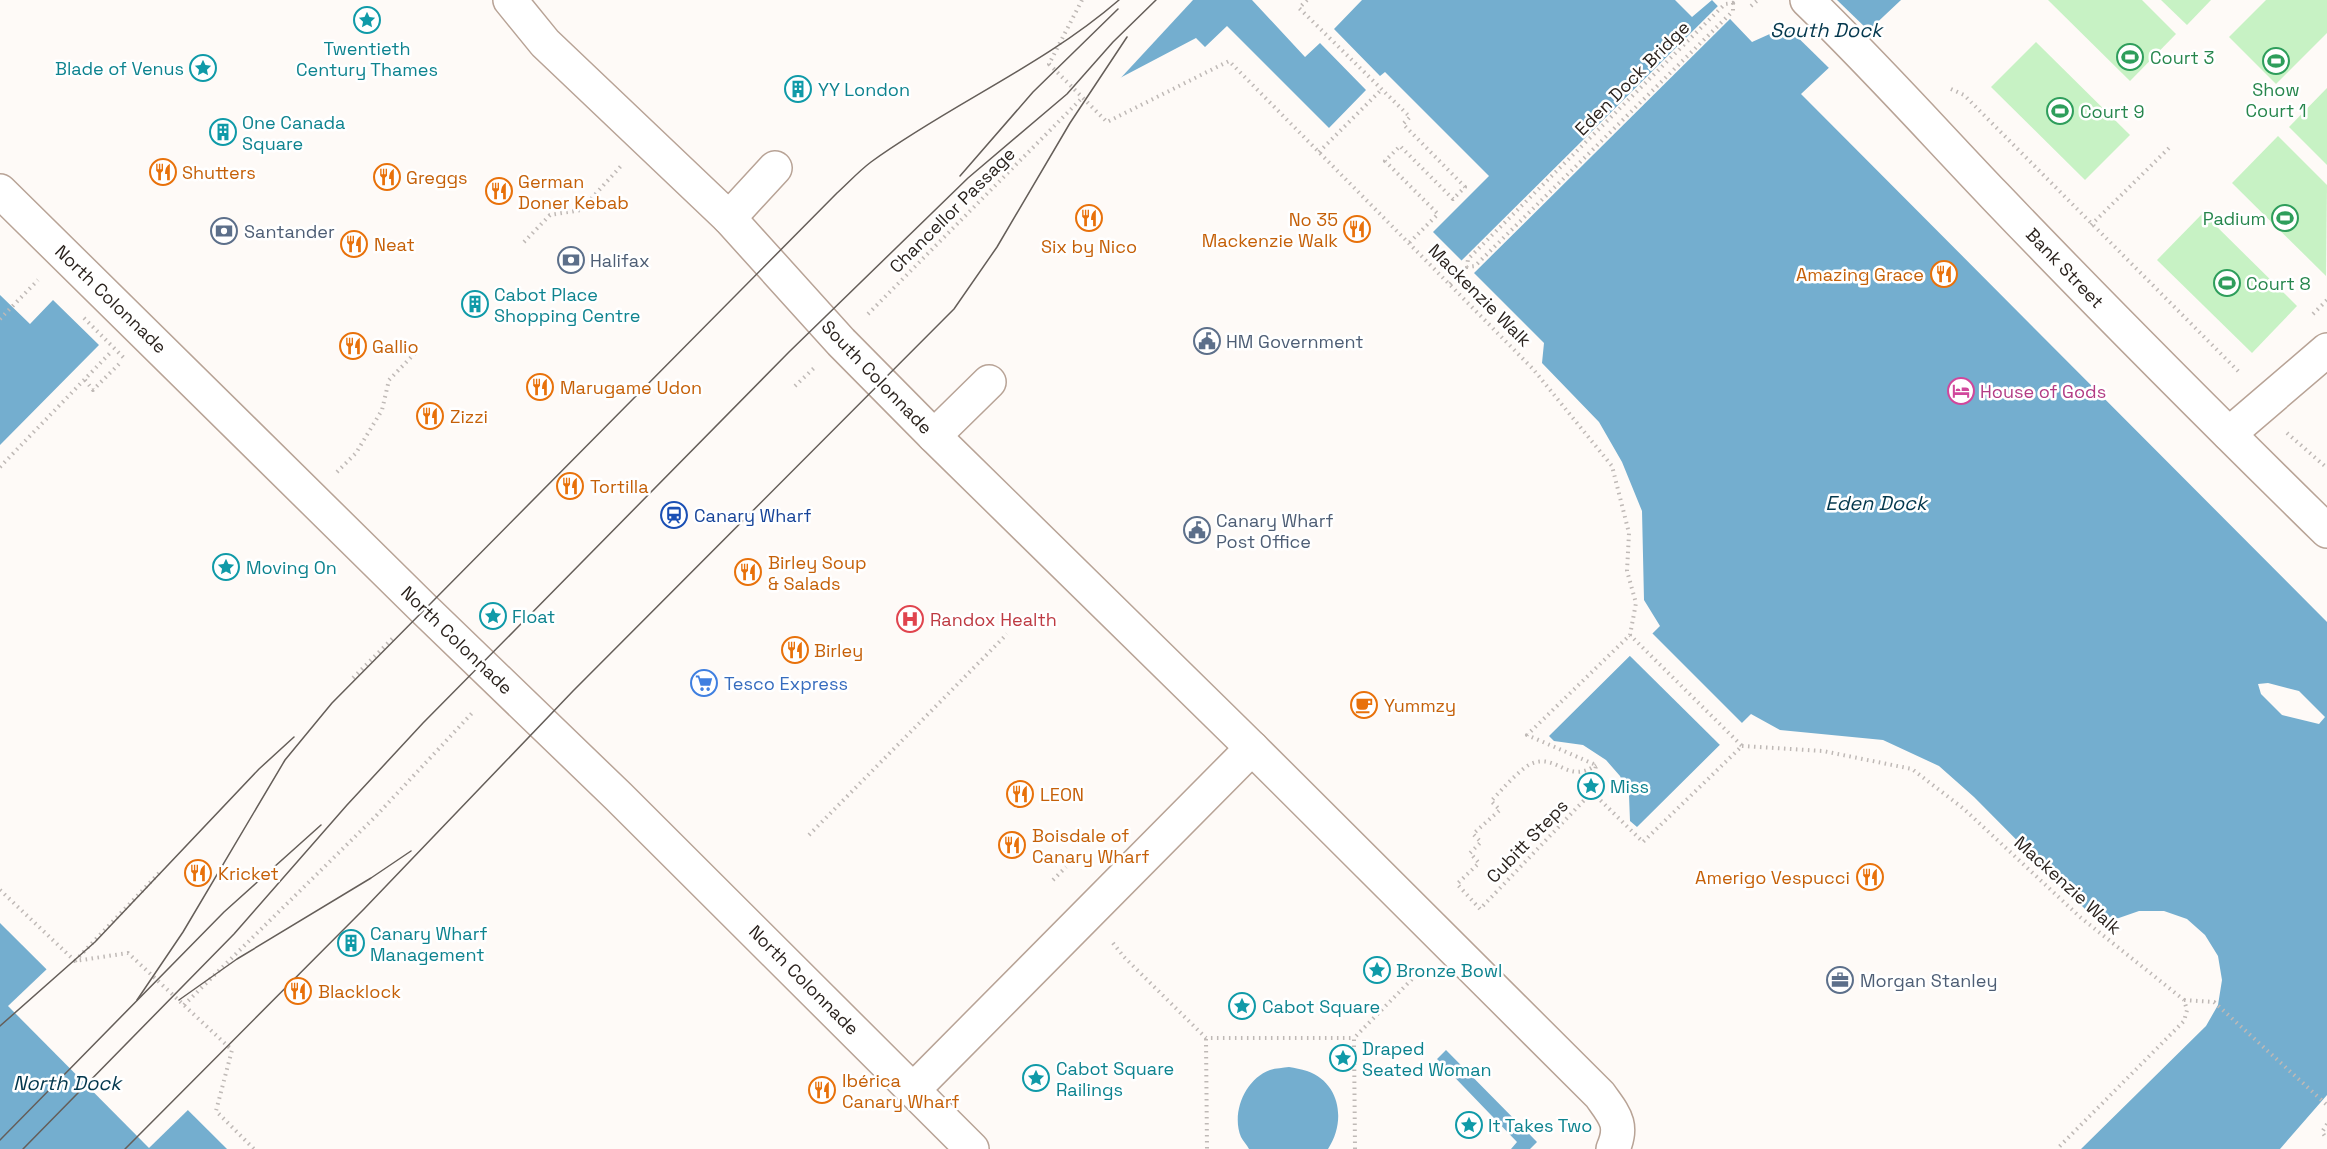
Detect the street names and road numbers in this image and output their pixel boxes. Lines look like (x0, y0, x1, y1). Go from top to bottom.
street label: Eden Dock Bridge (1570, 16, 1694, 140)
street label: Chancellor Passage (884, 142, 1020, 278)
street label: Bank Street (2021, 223, 2109, 313)
street label: Mackenzie Walk (1424, 239, 1537, 352)
street label: North Colonnade (50, 240, 172, 358)
street label: South Colonnade (817, 315, 937, 439)
street label: North Colonnade (396, 581, 518, 699)
street label: Cubitt Steps (1481, 794, 1573, 888)
street label: Mackenzie Walk (2010, 831, 2127, 939)
street label: North Colonnade (744, 920, 864, 1040)

